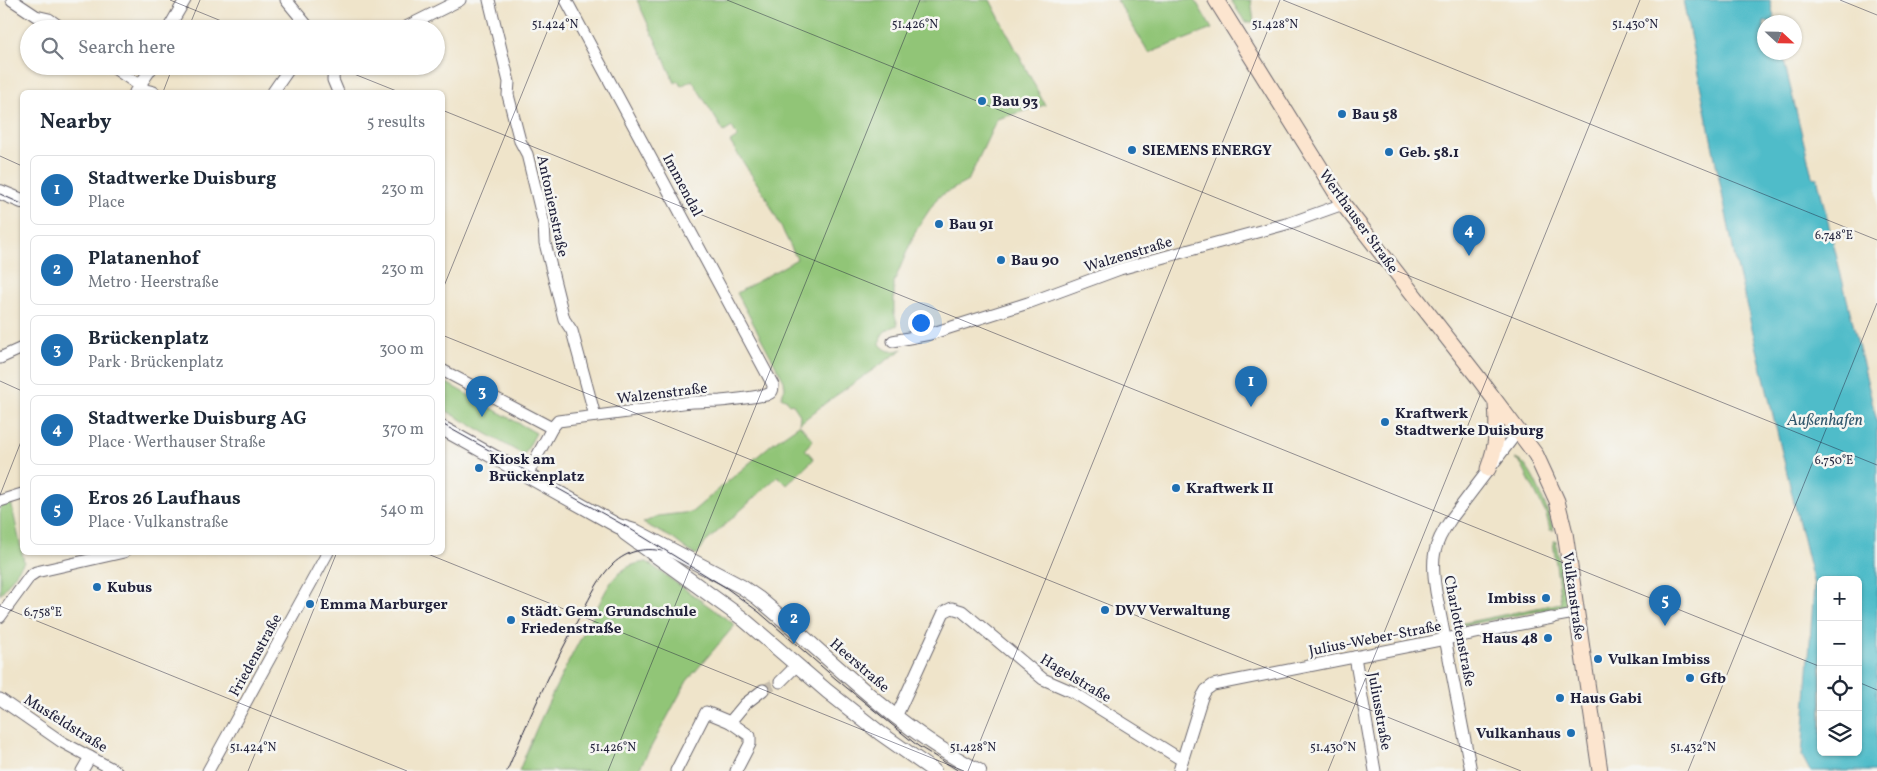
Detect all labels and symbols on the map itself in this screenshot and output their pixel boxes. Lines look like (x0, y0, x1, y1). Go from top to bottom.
north arrow (1757, 15, 1802, 60)
text: 51.424°N (532, 17, 578, 33)
text: 51.426°N (892, 17, 938, 33)
text: 51.428°N (1252, 17, 1298, 33)
text: 51.430°N (1612, 17, 1658, 33)
place label: Bau 93 (992, 92, 1038, 113)
marker: Bau 93 (976, 95, 988, 107)
place label: Bau 58 (1352, 105, 1398, 126)
marker: Bau 58 (1336, 108, 1348, 120)
place label: SIEMENS ENERGY (1142, 141, 1272, 162)
place label: Geb. 58.1 (1399, 143, 1459, 164)
marker: SIEMENS ENERGY (1126, 144, 1138, 156)
marker: Geb. 58.1 (1383, 146, 1395, 158)
street label: Immendal (656, 151, 707, 221)
street label: Antonienstraße (530, 153, 573, 259)
street label: Werthauser Straße (1313, 166, 1403, 278)
place label: Bau 91 (949, 215, 994, 236)
pin: 4 (1453, 215, 1485, 256)
marker: Bau 91 (933, 218, 945, 230)
text: 6.748°E (1815, 228, 1853, 244)
street label: Walzenstraße (1082, 232, 1175, 279)
place label: Bau 90 (1011, 251, 1059, 272)
marker: Bau 90 (995, 254, 1007, 266)
your location (908, 310, 934, 336)
pin: 1 (1235, 366, 1267, 407)
pin: 3 (466, 376, 498, 417)
street label: Walzenstraße (616, 379, 709, 410)
place label: Kraftwerk Stadtwerke Duisburg (1395, 404, 1544, 442)
water label: Außenhafen (1786, 410, 1863, 432)
marker: Kraftwerk Stadtwerke Duisburg (1379, 416, 1391, 428)
place label: Kiosk am Brückenplatz (489, 450, 585, 488)
text: 6.750°E (1815, 453, 1853, 469)
marker: Kiosk am Brückenplatz (473, 462, 485, 474)
place label: Kraftwerk II (1186, 479, 1274, 500)
marker: Kraftwerk II (1170, 482, 1182, 494)
street label: Vulkanstraße (1556, 551, 1589, 642)
street label: Charlottenstraße (1437, 574, 1480, 689)
place label: Kubus (107, 578, 152, 599)
marker: Kubus (91, 581, 103, 593)
pin: 5 (1649, 585, 1681, 626)
place label: Imbiss (1488, 589, 1536, 610)
marker: Imbiss (1540, 592, 1552, 604)
place label: Emma Marburger (320, 595, 448, 616)
marker: Emma Marburger (304, 598, 316, 610)
place label: DVV Verwaltung (1115, 601, 1230, 622)
place label: Städt. Gem. Grundschule Friedenstraße (521, 602, 697, 640)
pin: 2 (778, 603, 810, 644)
marker: DVV Verwaltung (1099, 604, 1111, 616)
text: 6.758°E (24, 605, 62, 621)
street label: Friedenstraße (225, 610, 288, 701)
marker: Städt. Gem. Grundschule Friedenstraße (505, 614, 517, 626)
street label: Julius-Weber-Straße (1307, 616, 1443, 663)
place label: Haus 48 (1482, 629, 1538, 650)
marker: Haus 48 (1542, 632, 1554, 644)
street label: Heerstraße (824, 634, 894, 698)
street label: Hagelstraße (1036, 650, 1115, 709)
place label: Vulkan Imbiss (1608, 650, 1710, 671)
marker: Vulkan Imbiss (1592, 653, 1604, 665)
place label: Gfb (1700, 669, 1726, 690)
street label: Juliusstraße (1361, 671, 1396, 752)
marker: Gfb (1684, 672, 1696, 684)
place label: Haus Gabi (1570, 689, 1642, 710)
street label: Musfeldstraße (19, 690, 111, 758)
marker: Haus Gabi (1554, 692, 1566, 704)
place label: Vulkanhaus (1476, 724, 1561, 745)
marker: Vulkanhaus (1565, 727, 1577, 739)
text: 51.424°N (230, 740, 276, 756)
text: 51.426°N (590, 740, 636, 756)
text: 51.428°N (950, 740, 996, 756)
text: 51.430°N (1310, 740, 1356, 756)
text: 51.432°N (1670, 740, 1716, 756)

